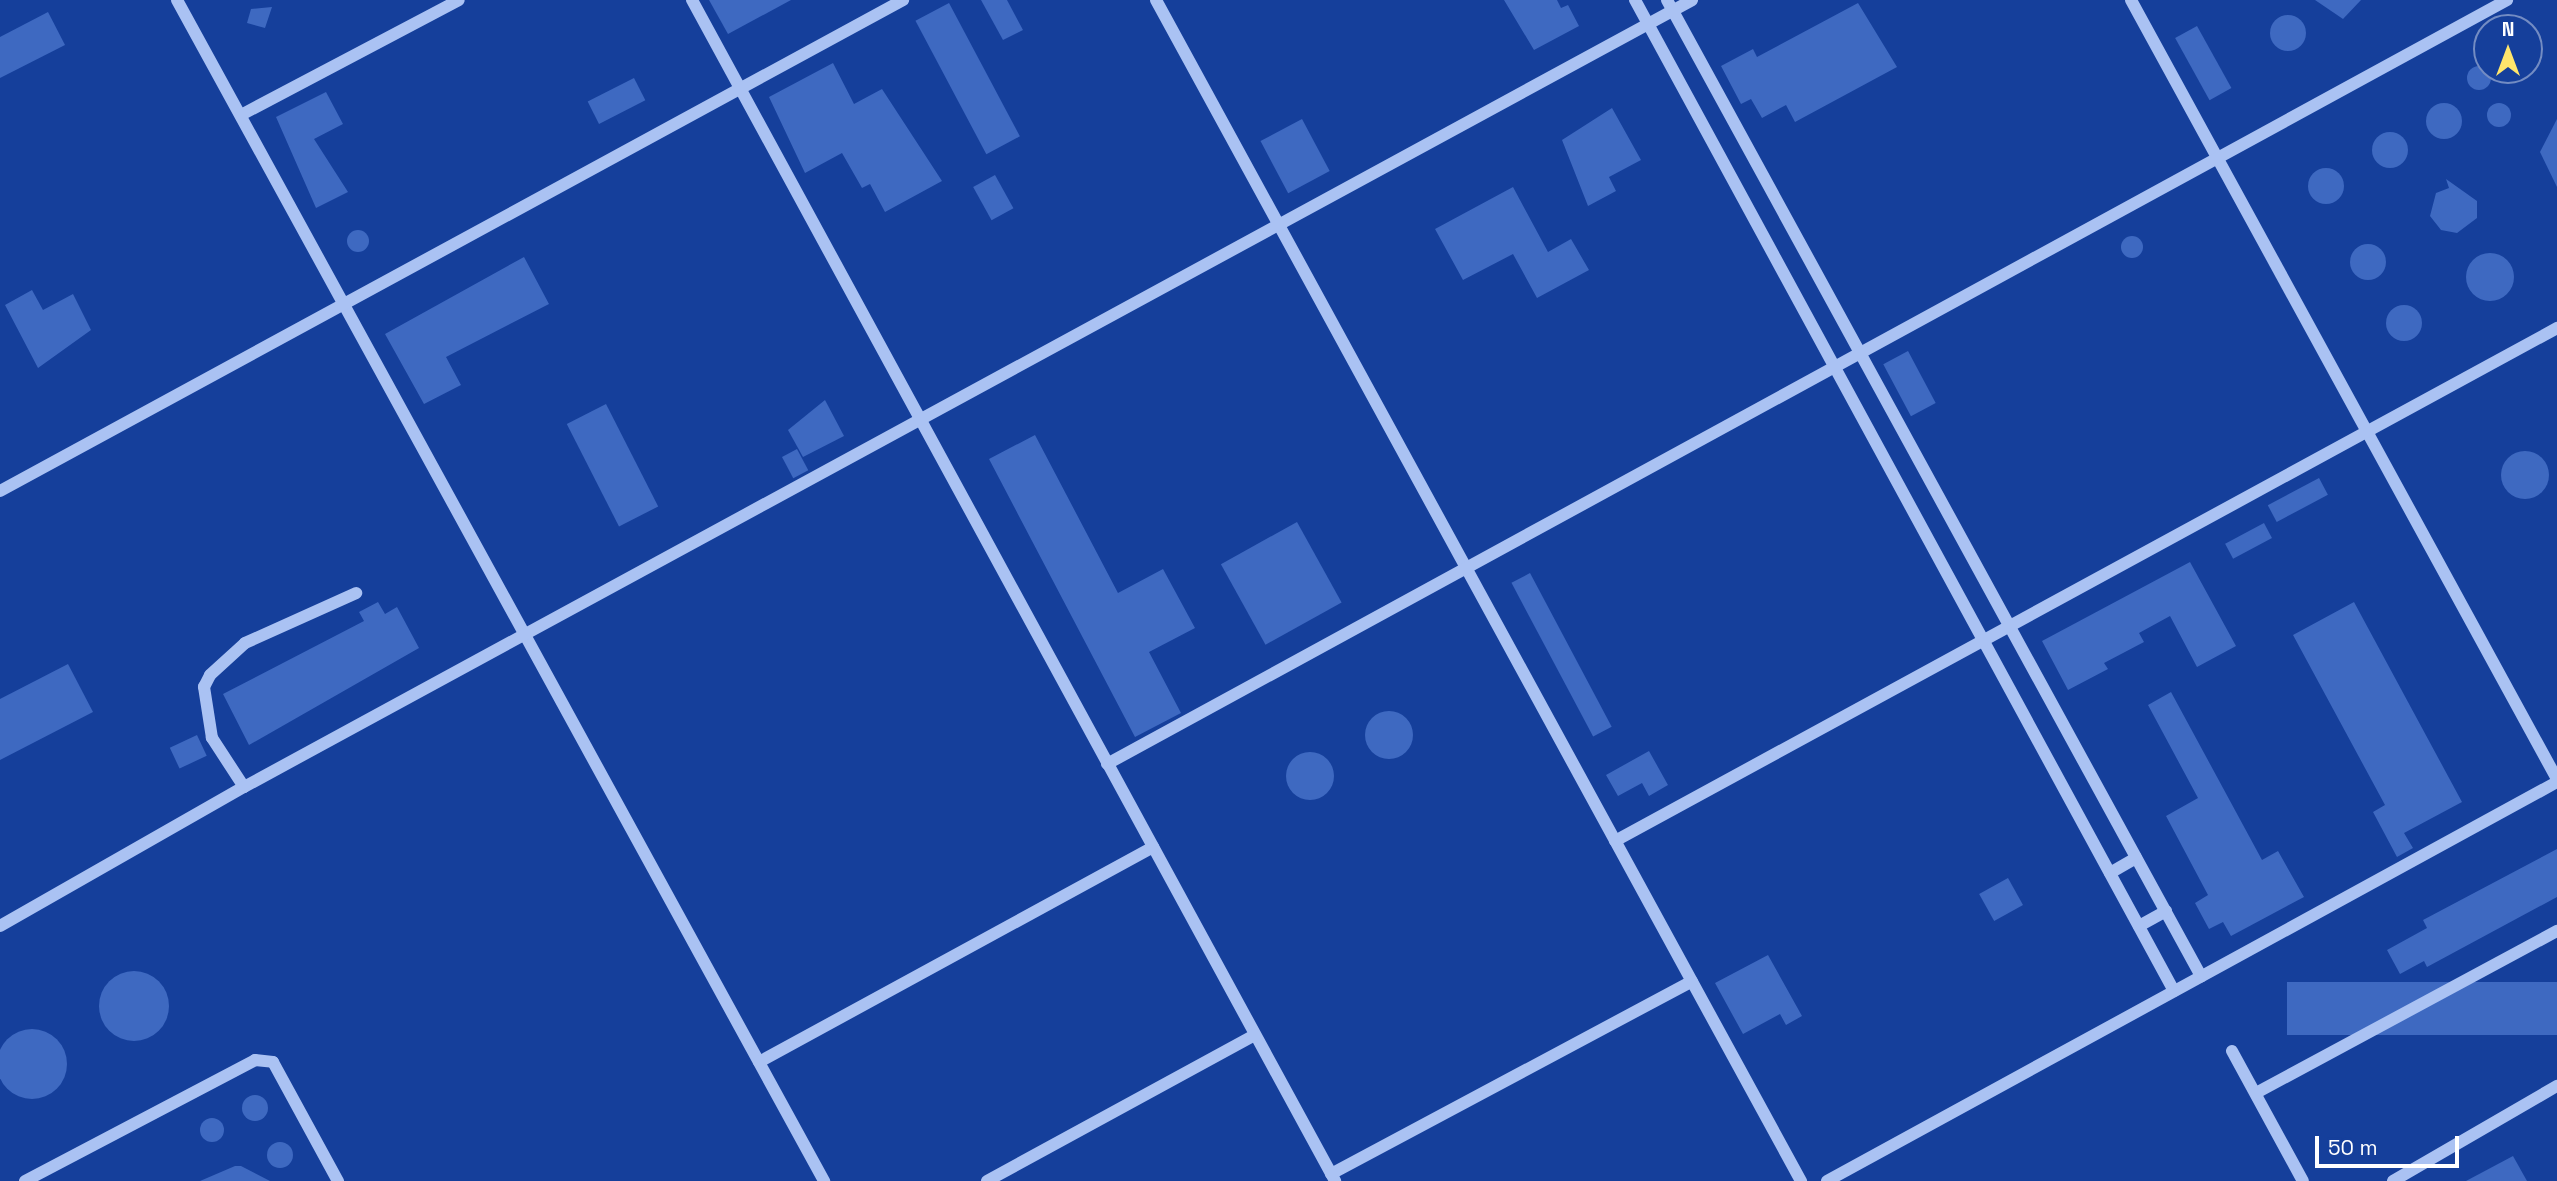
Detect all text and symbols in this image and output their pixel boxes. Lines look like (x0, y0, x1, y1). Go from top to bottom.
north arrow (2473, 14, 2543, 84)
text: N (2502, 17, 2514, 42)
scale bar (2319, 1122, 2462, 1166)
text: 50 m (2328, 1134, 2378, 1161)

